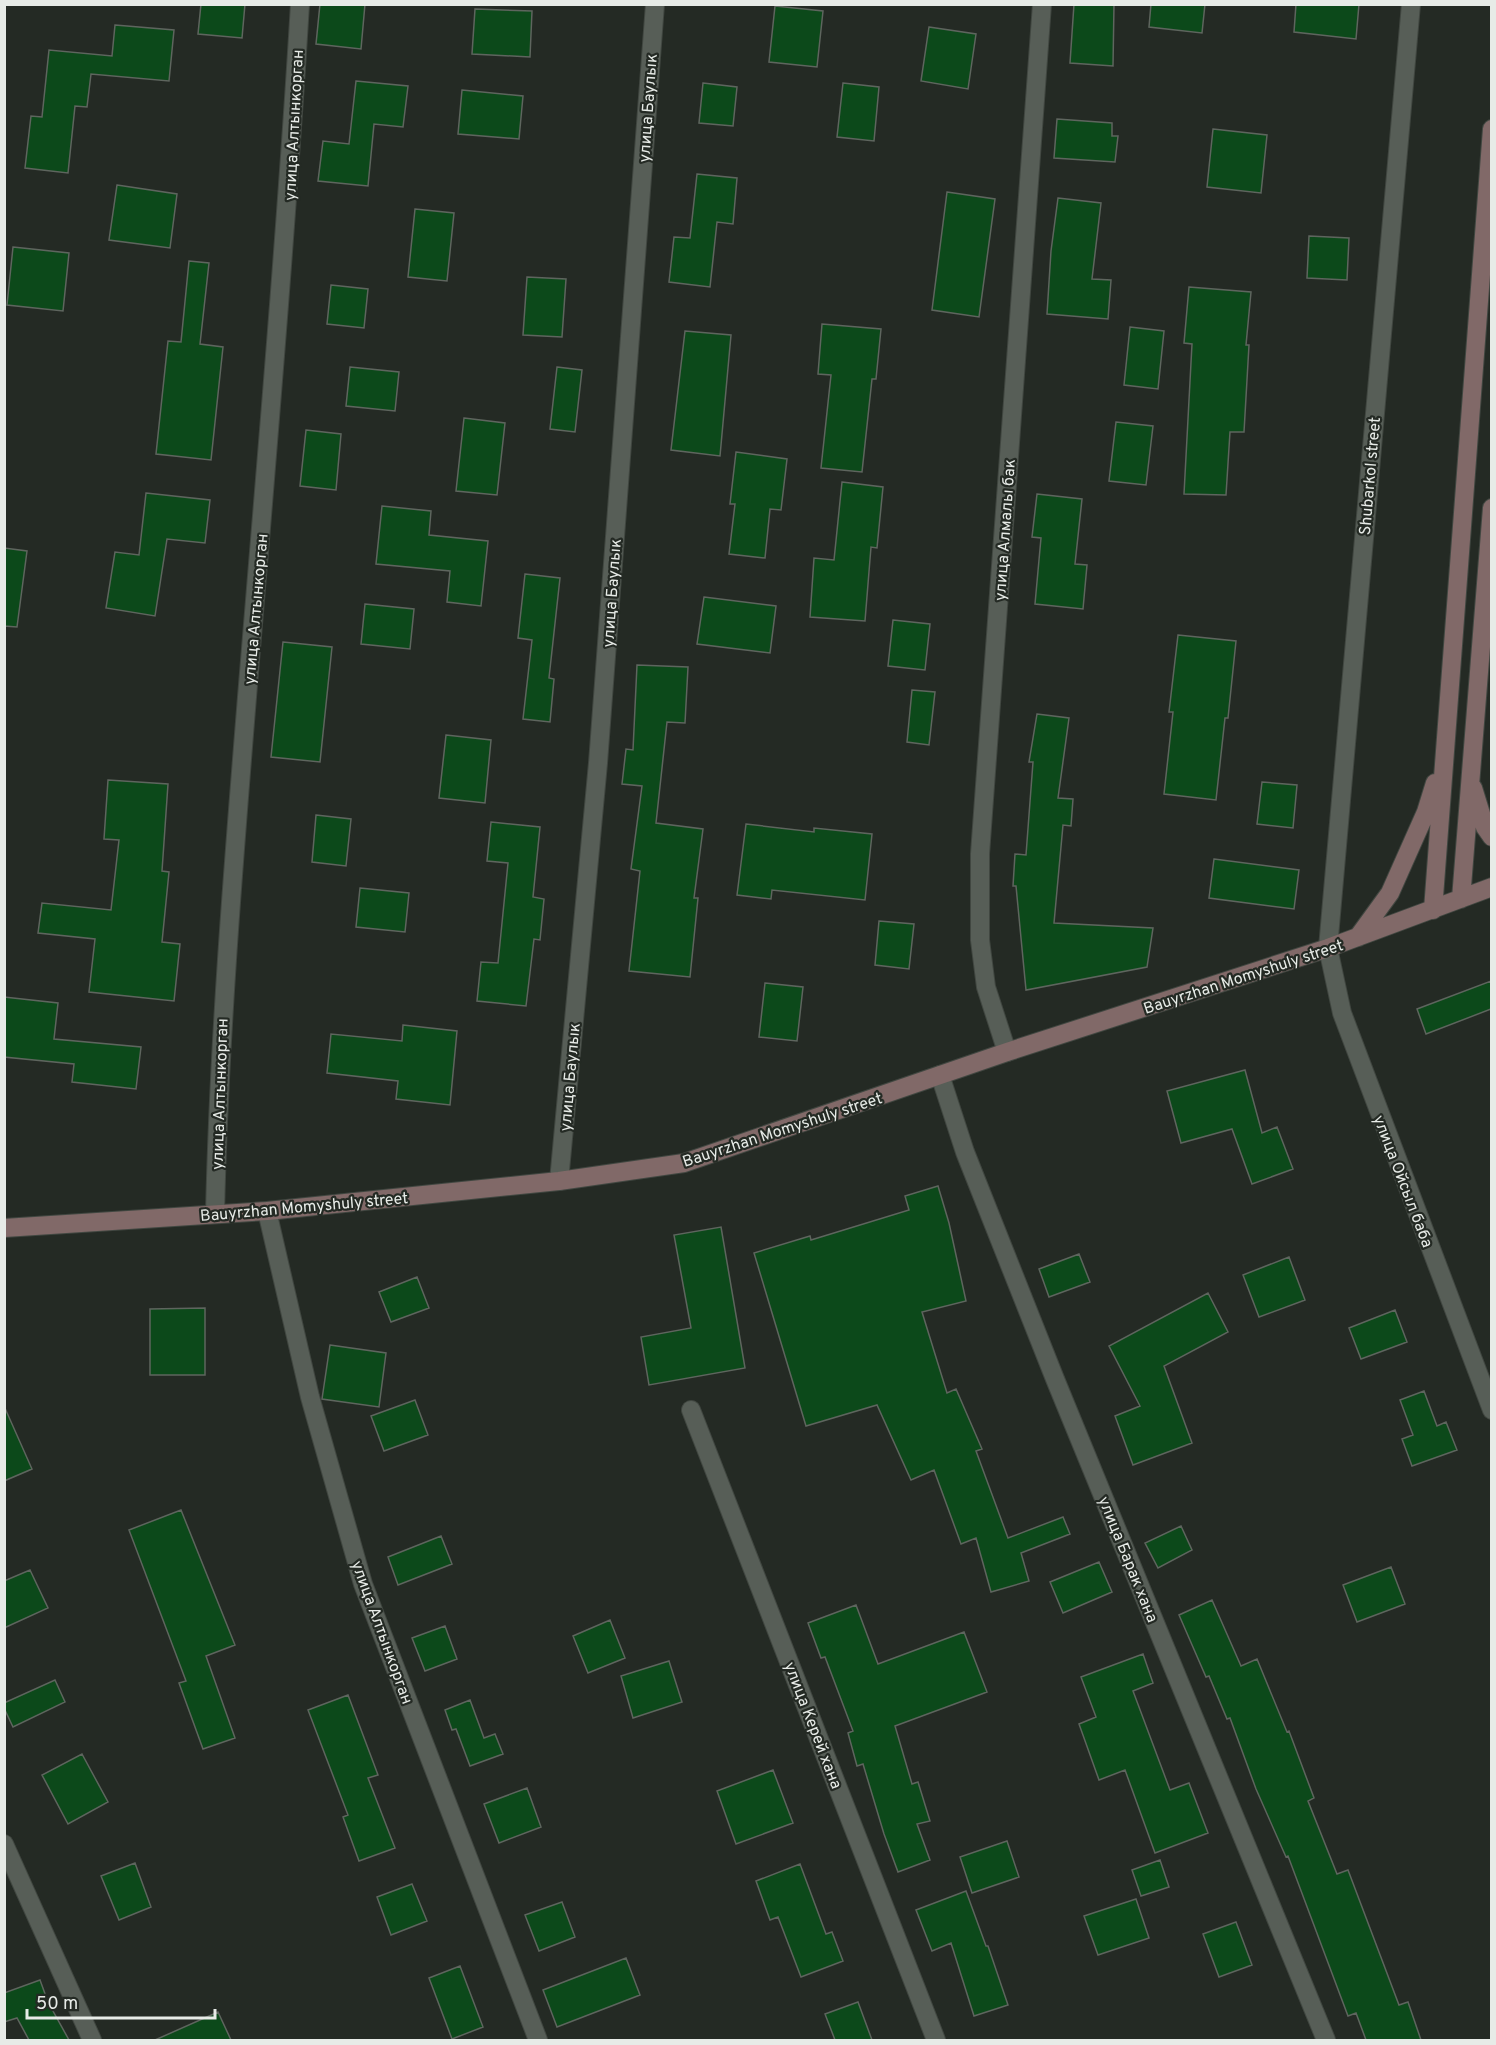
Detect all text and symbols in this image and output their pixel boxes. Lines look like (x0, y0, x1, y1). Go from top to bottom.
street label: улица Алтынкорган (281, 49, 309, 201)
street label: улица Баулык (635, 53, 663, 163)
street label: Shubarkol street (1356, 416, 1386, 536)
street label: улица Алмалы бак (991, 459, 1021, 602)
street label: улица Алтынкорган (240, 533, 274, 685)
street label: улица Баулык (599, 538, 627, 648)
street label: Bauyrzhan Momyshuly street (1141, 936, 1346, 1020)
street label: улица Алтынкорган (208, 1018, 234, 1170)
street label: улица Баулык (556, 1022, 586, 1132)
street label: Bauyrzhan Momyshuly street (680, 1089, 885, 1173)
street label: улица Ойсыл баба (1368, 1113, 1437, 1251)
street label: Bauyrzhan Momyshuly street (199, 1189, 409, 1227)
street label: улица Барак хана (1093, 1494, 1162, 1626)
street label: улица Алтынкорган (346, 1558, 416, 1707)
street label: улица Керей хана (779, 1659, 846, 1792)
scale bar (27, 1982, 214, 2020)
text: 50 m (36, 1993, 78, 2016)

